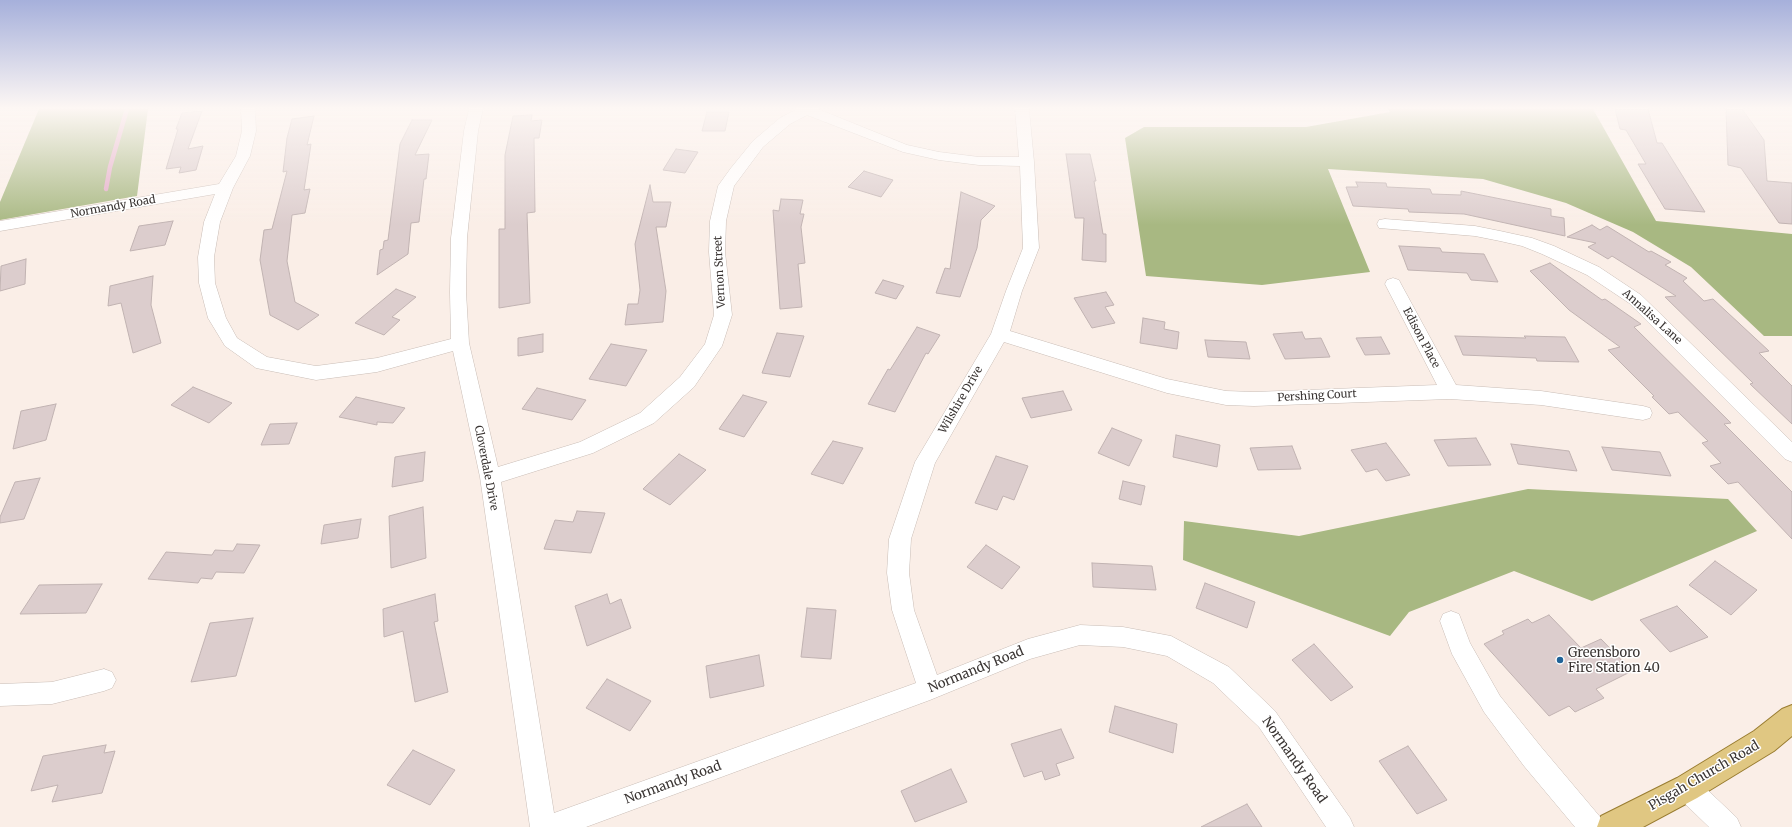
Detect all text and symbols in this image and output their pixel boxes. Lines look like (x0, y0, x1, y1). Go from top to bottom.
street label: Normandy Road (69, 193, 157, 221)
street label: Vernon Street (712, 235, 728, 309)
street label: Annalisa Lane (1620, 287, 1684, 347)
street label: Edison Place (1400, 306, 1442, 370)
street label: Wilshire Drive (936, 364, 986, 436)
street label: Pershing Court (1277, 387, 1357, 405)
street label: Cloverdale Drive (471, 424, 501, 512)
street label: Normandy Road (926, 644, 1026, 696)
place label: Greensboro Fire Station 40 (1568, 645, 1660, 676)
marker: Greensboro Fire Station 40 (1555, 655, 1565, 665)
street label: Normandy Road (1258, 714, 1330, 806)
street label: Pisgah Church Road (1646, 738, 1762, 814)
street label: Normandy Road (623, 758, 723, 808)

